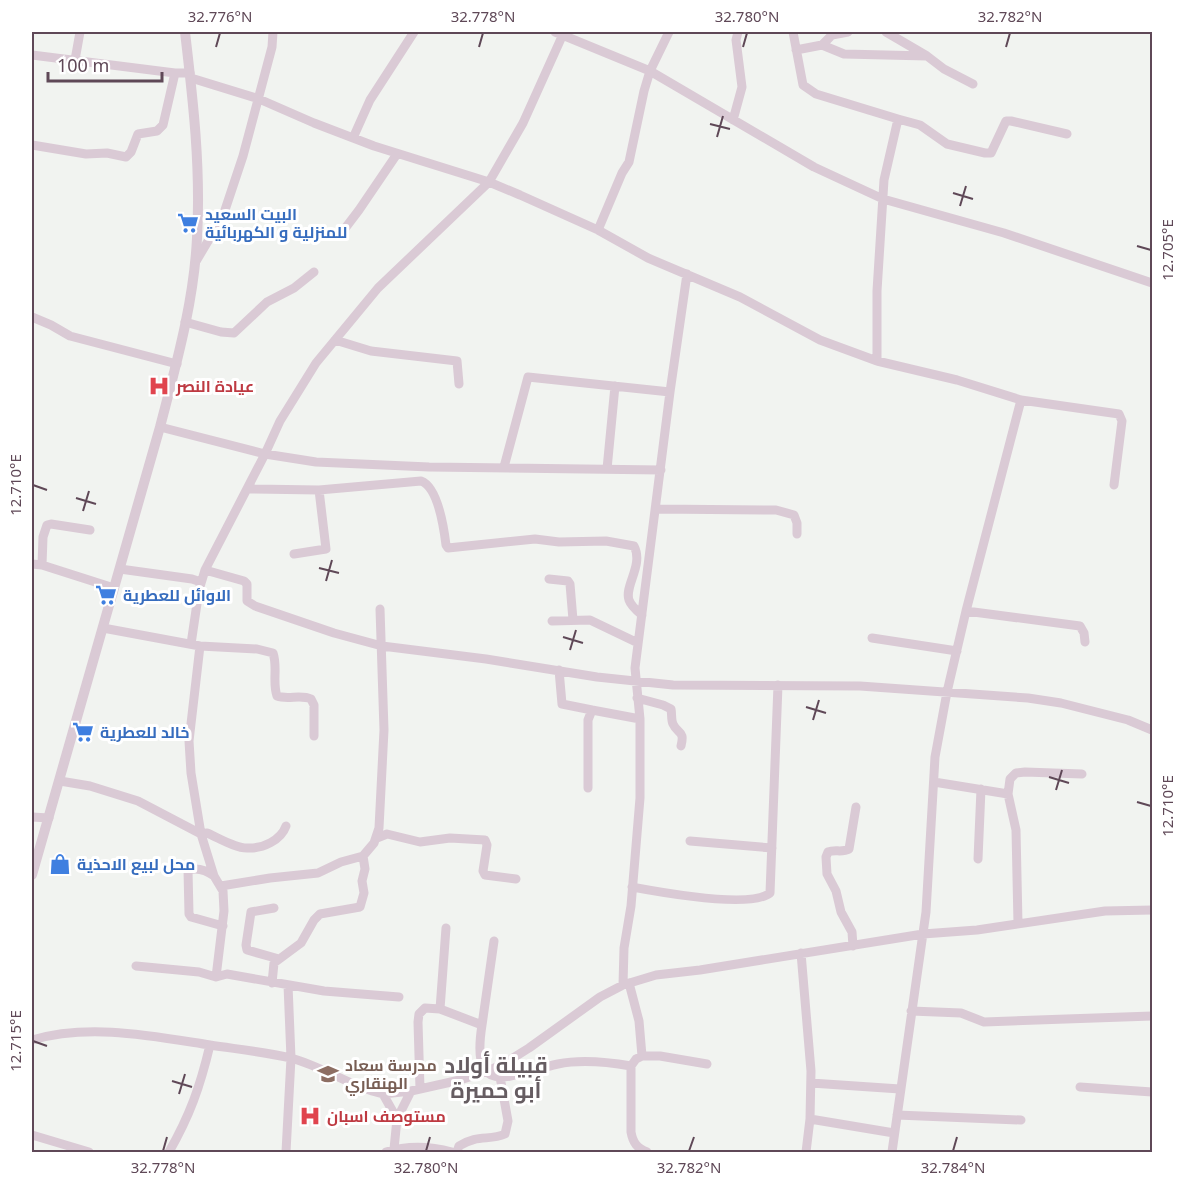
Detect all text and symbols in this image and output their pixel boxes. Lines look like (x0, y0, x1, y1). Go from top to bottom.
text: 32.776°N (188, 6, 252, 26)
text: 32.778°N (451, 6, 515, 26)
text: 32.780°N (715, 6, 779, 26)
text: 32.782°N (978, 6, 1042, 26)
scale bar (48, 45, 162, 83)
text: 100 m (57, 53, 109, 77)
place label: البيت السعيد للمنزلية و الكهربائية (205, 203, 347, 243)
supermarket icon: البيت السعيد للمنزلية و الكهربائية (176, 211, 200, 235)
text: 12.705°E (1157, 219, 1177, 281)
hospital icon: عيادة النصر (147, 374, 171, 398)
place label: عيادة النصر (175, 375, 254, 397)
text: 12.710°E (5, 454, 25, 516)
supermarket icon: الاوائل للعطرية (94, 583, 118, 607)
place label: الاوائل للعطرية (123, 584, 231, 606)
supermarket icon: خالد للعطرية (71, 720, 95, 744)
place label: خالد للعطرية (100, 721, 189, 743)
text: 12.710°E (1157, 775, 1177, 837)
shop icon: محل لبيع الاحذية (48, 852, 72, 876)
place label: محل لبيع الاحذية (77, 853, 195, 875)
text: 12.715°E (5, 1010, 25, 1072)
district label: قبيلة أولاد أبو حميرة (444, 1049, 548, 1104)
place label: مدرسة سعاد الهنقاري (345, 1054, 437, 1096)
school or university icon: مدرسة سعاد الهنقاري (316, 1062, 340, 1086)
hospital icon: مستوصف اسبان (298, 1104, 322, 1128)
place label: مستوصف اسبان (327, 1105, 446, 1127)
text: 32.778°N (131, 1157, 195, 1177)
text: 32.780°N (394, 1157, 458, 1177)
text: 32.782°N (657, 1157, 721, 1177)
text: 32.784°N (921, 1157, 985, 1177)

